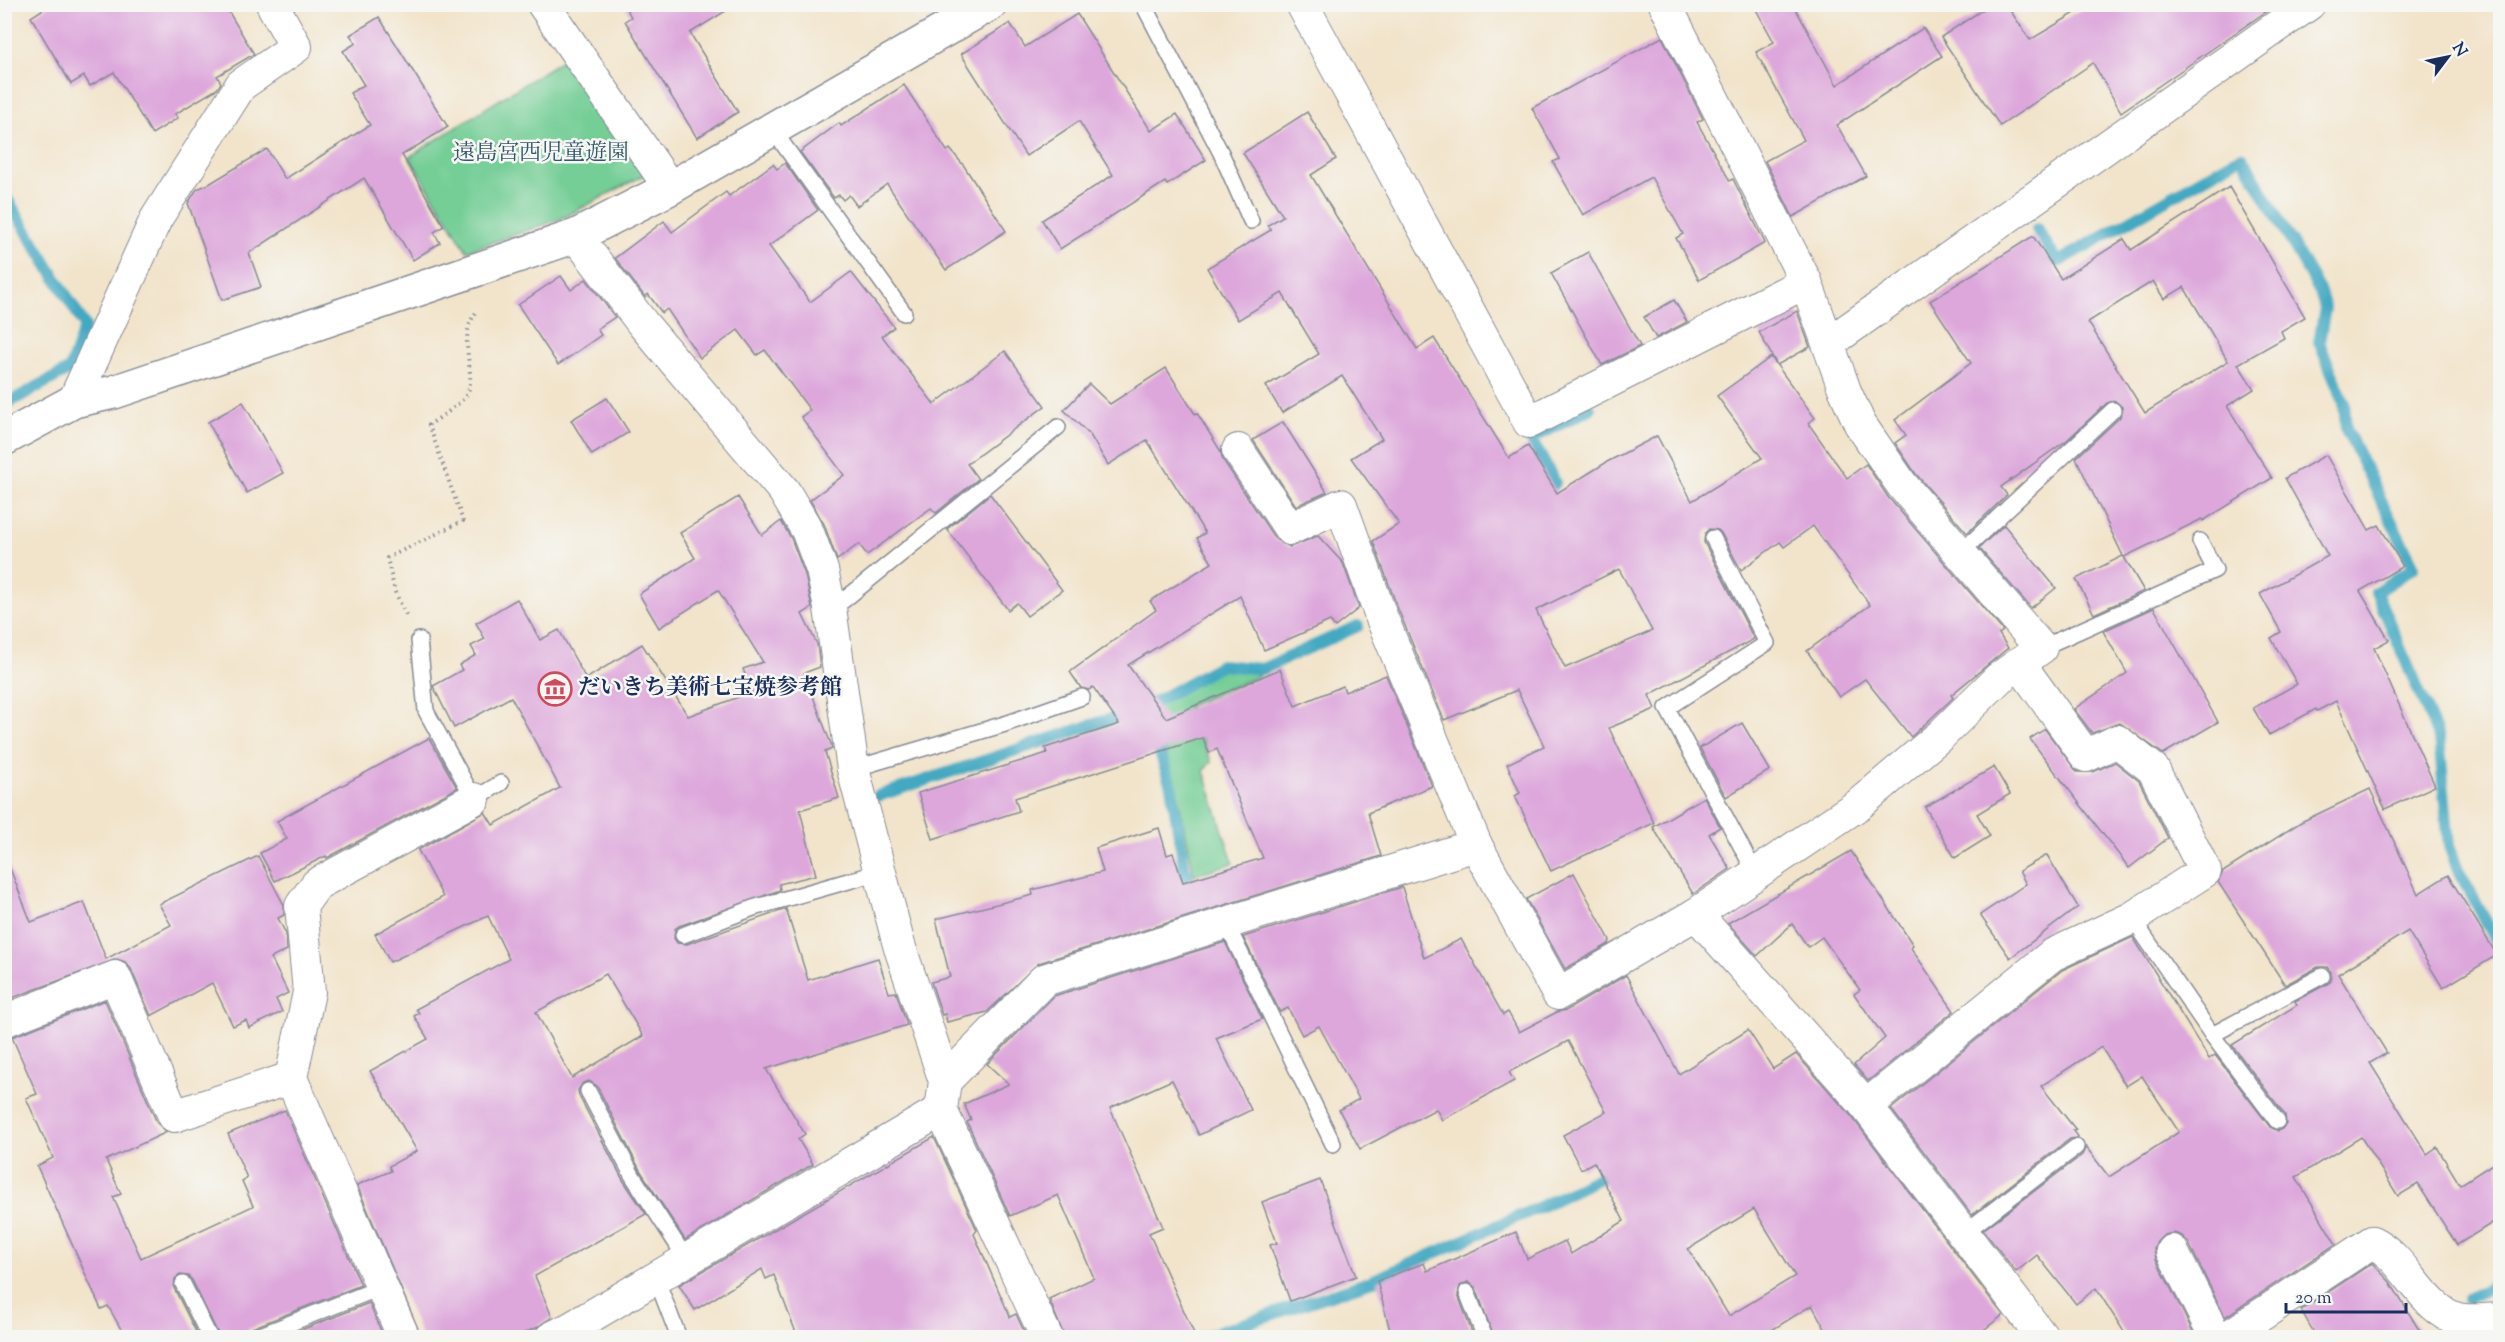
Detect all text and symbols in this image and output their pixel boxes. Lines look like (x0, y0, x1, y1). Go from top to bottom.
north arrow (2418, 27, 2478, 87)
text: N (2445, 39, 2472, 62)
park label: 遠島宮西児童遊園 (453, 138, 629, 170)
museum icon: だいきち美術七宝焼参考館 (537, 671, 573, 707)
place label: だいきち美術七宝焼参考館 (578, 673, 842, 705)
scale bar (2286, 1276, 2406, 1314)
text: 20 m (2295, 1286, 2332, 1312)

